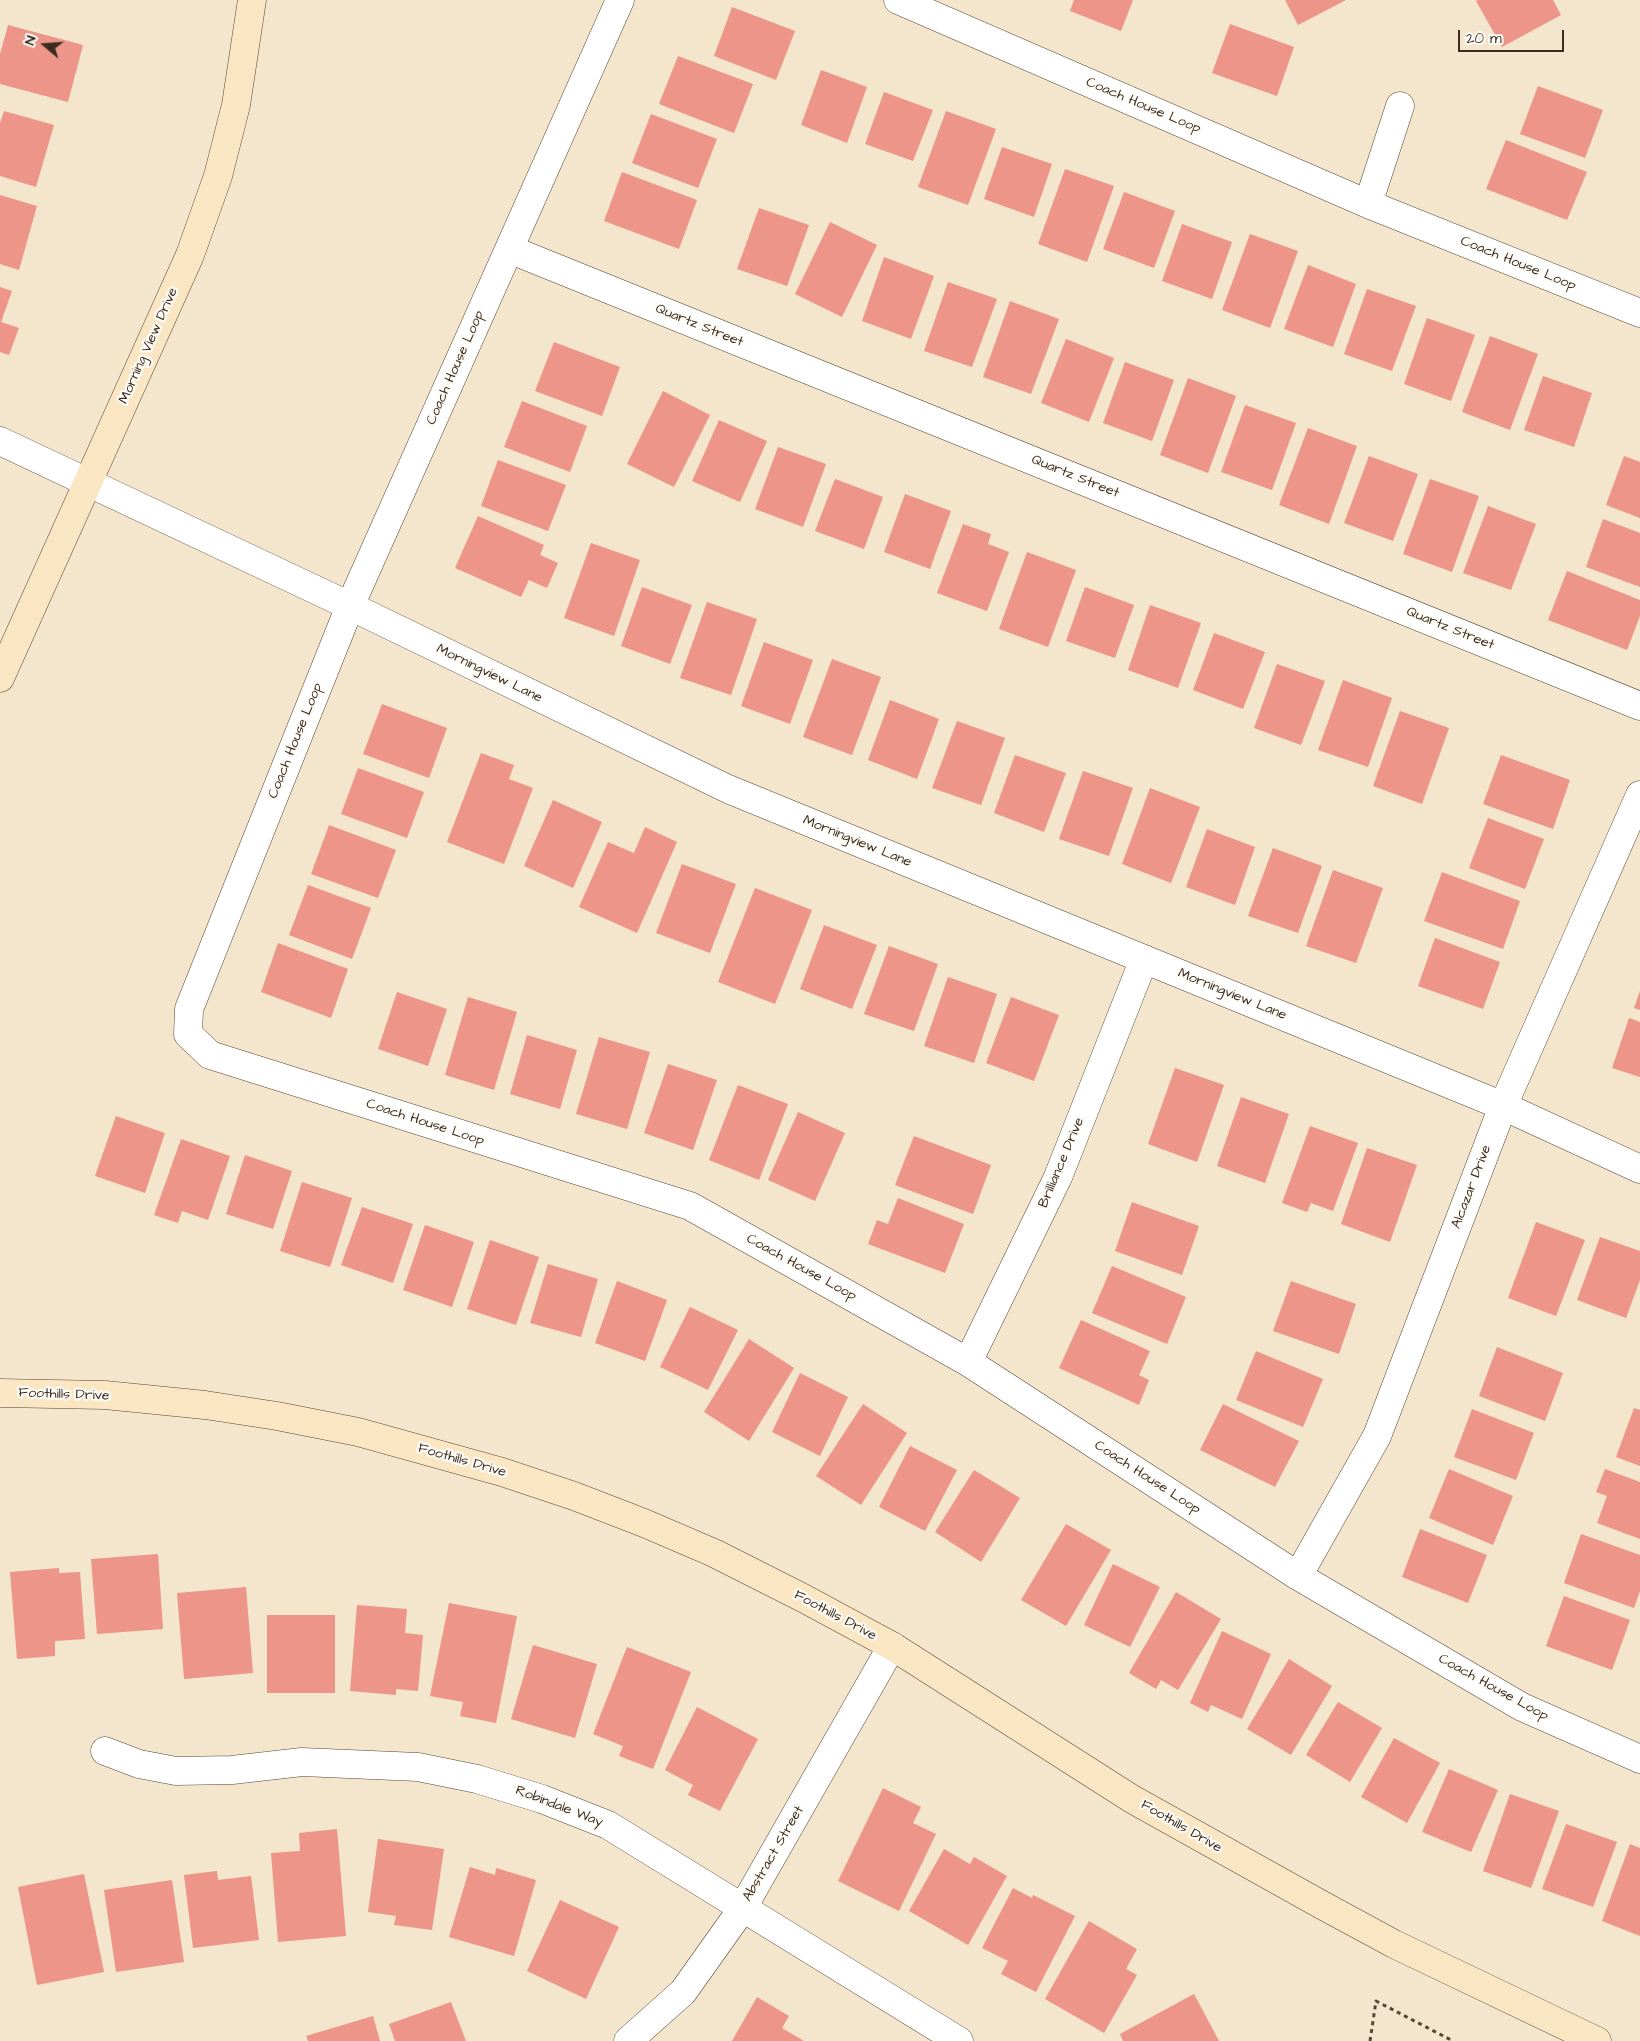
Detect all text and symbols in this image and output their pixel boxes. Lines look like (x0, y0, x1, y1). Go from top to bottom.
north arrow (20, 20, 70, 70)
scale bar (1460, 20, 1566, 52)
text: 20 m (1466, 28, 1502, 49)
text: N (20, 33, 42, 48)
street label: Coach House Loop (1083, 74, 1203, 138)
street label: Coach House Loop (1458, 233, 1578, 295)
street label: Morning View Drive (116, 285, 182, 407)
street label: Quartz Street (653, 301, 745, 351)
street label: Coach House Loop (423, 308, 489, 428)
street label: Quartz Street (1029, 452, 1121, 502)
street label: Quartz Street (1404, 604, 1496, 654)
street label: Morningview Lane (433, 641, 545, 707)
street label: Coach House Loop (265, 681, 327, 801)
street label: Morningview Lane (800, 813, 914, 871)
street label: Morningview Lane (1175, 966, 1289, 1024)
street label: Coach House Loop (364, 1096, 486, 1150)
street label: Brilliance Drive (1035, 1115, 1089, 1211)
street label: Alcazar Drive (1448, 1143, 1496, 1231)
street label: Coach House Loop (743, 1231, 859, 1305)
street label: Foothills Drive (18, 1385, 110, 1405)
street label: Coach House Loop (1091, 1437, 1203, 1519)
street label: Foothills Drive (416, 1440, 508, 1482)
street label: Foothills Drive (791, 1587, 879, 1645)
street label: Coach House Loop (1435, 1651, 1551, 1725)
street label: Robindale Way (513, 1783, 605, 1831)
street label: Foothills Drive (1137, 1797, 1225, 1857)
street label: Abstract Street (740, 1803, 808, 1905)

